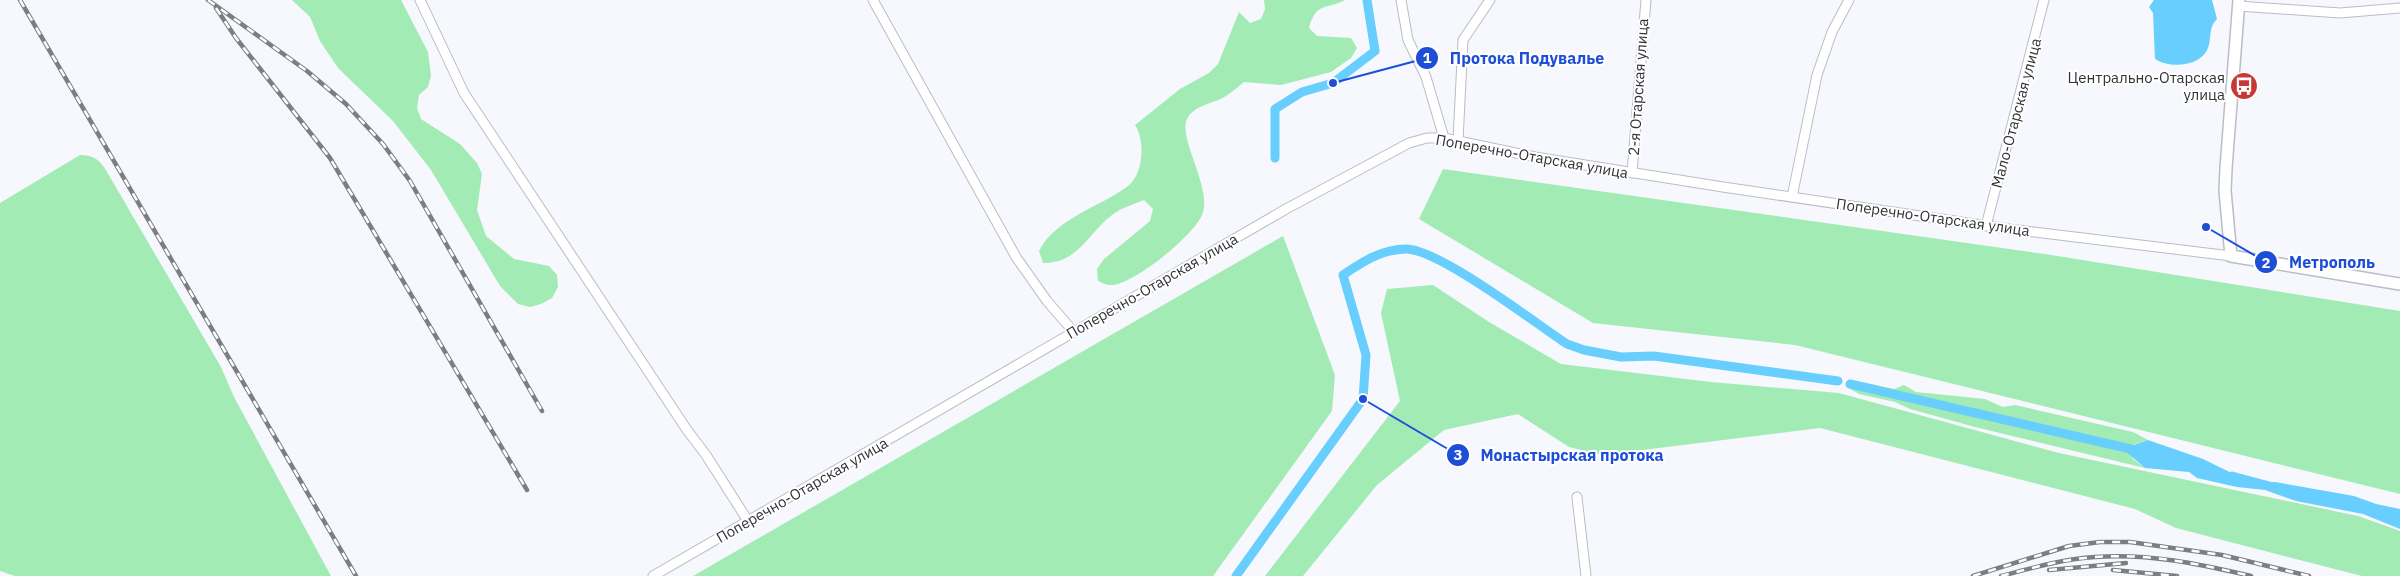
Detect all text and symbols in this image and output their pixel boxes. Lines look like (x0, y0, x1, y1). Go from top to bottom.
street label: 2-я Отарская улица (1624, 18, 1652, 156)
street label: Мало-Отарская улица (1987, 36, 2045, 190)
callout: Протока Подувалье (1415, 43, 1614, 74)
text: 1 (1422, 48, 1432, 67)
text: Протока Подувалье (1450, 48, 1604, 68)
place label: Центрально-Отарская улица (2067, 68, 2225, 104)
bus stop icon: Центрально-Отарская улица (2229, 71, 2259, 101)
street label: Поперечно-Отарская улица (1434, 130, 1630, 182)
street label: Поперечно-Отарская улица (1835, 194, 2031, 240)
street label: Поперечно-Отарская улица (1063, 229, 1241, 343)
callout: Метрополь (2254, 247, 2385, 278)
text: Метрополь (2289, 252, 2375, 272)
text: 2 (2261, 253, 2271, 272)
street label: Поперечно-Отарская улица (713, 433, 891, 547)
callout: Монастырская протока (1445, 440, 1673, 471)
text: 3 (1453, 445, 1463, 464)
text: Монастырская протока (1480, 445, 1664, 465)

